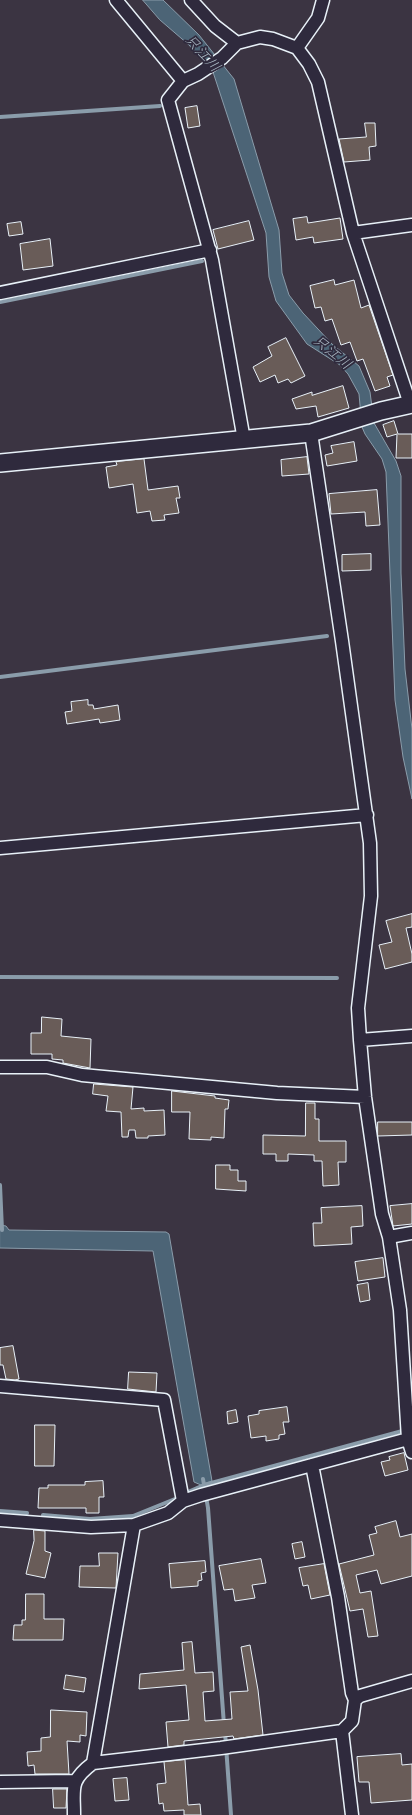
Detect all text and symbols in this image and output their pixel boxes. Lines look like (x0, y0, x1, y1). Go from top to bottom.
water label: 只江川 (180, 31, 224, 77)
water label: 只江川 (309, 332, 355, 374)

